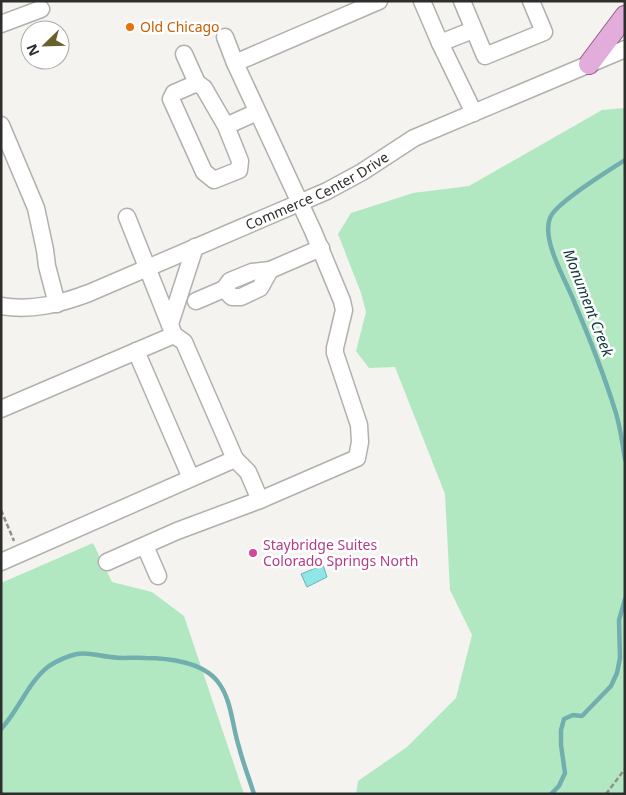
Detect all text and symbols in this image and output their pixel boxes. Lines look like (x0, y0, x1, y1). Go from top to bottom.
place label: Old Chicago (140, 17, 220, 36)
north arrow (20, 20, 70, 70)
marker: Old Chicago (124, 21, 136, 33)
text: N (22, 41, 44, 59)
street label: Commerce Center Drive (242, 147, 392, 234)
water label: Monument Creek (559, 246, 619, 360)
place label: Staybridge Suites Colorado Springs North (263, 535, 418, 570)
marker: Staybridge Suites Colorado Springs North (247, 547, 259, 559)

